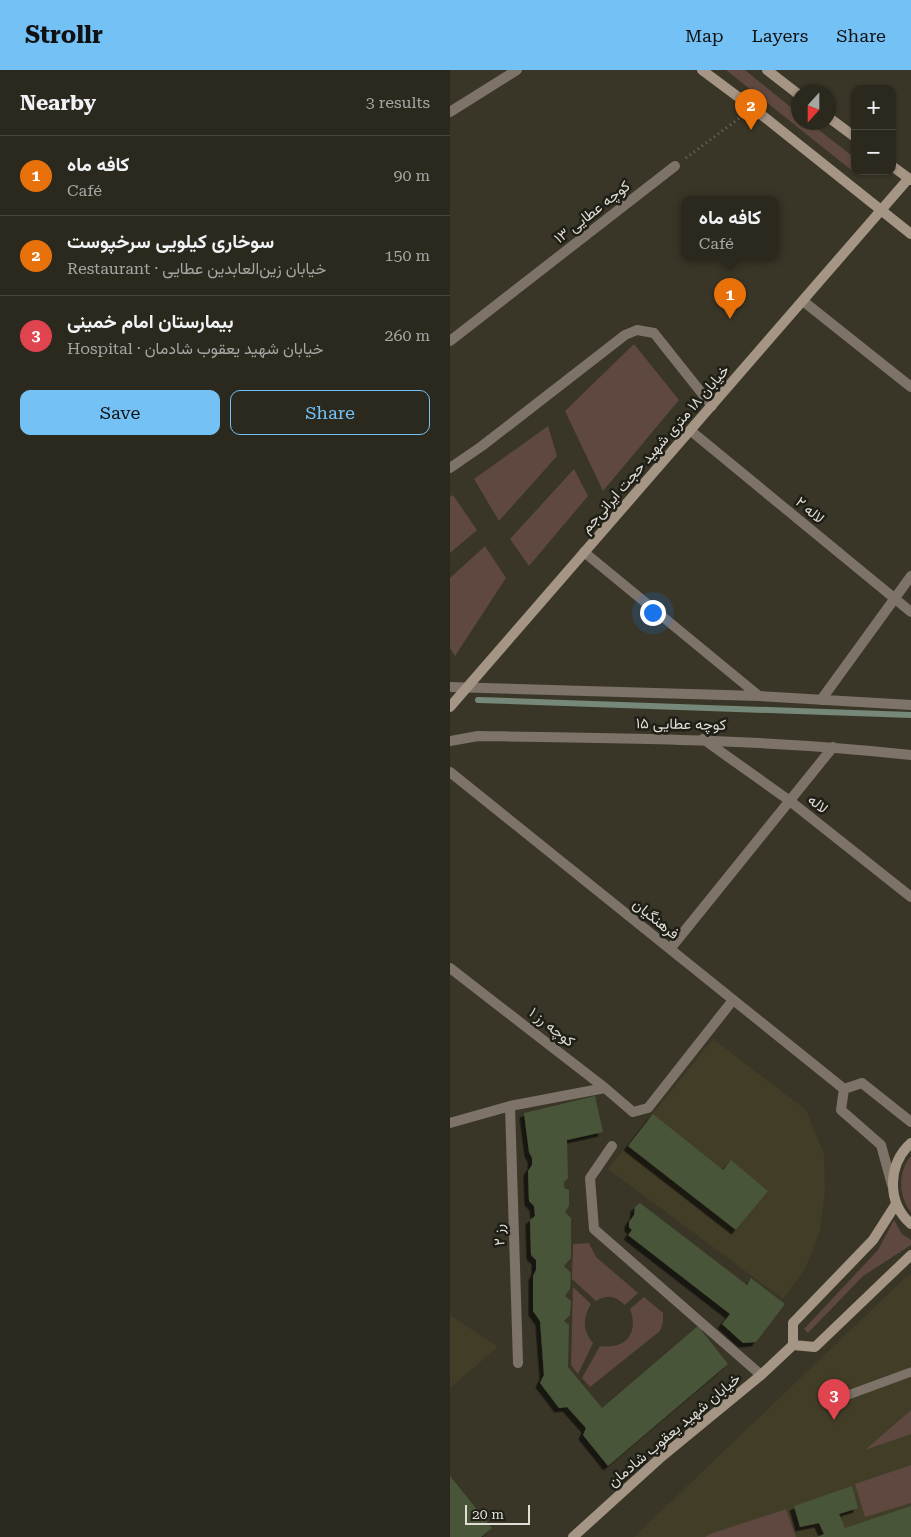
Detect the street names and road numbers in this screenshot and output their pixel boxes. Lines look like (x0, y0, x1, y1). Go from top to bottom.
street label: کوچه عطایی ۱۳ (550, 177, 634, 248)
street label: خیابان ۱۸ متری شهید حجت ایرانی‌جم (577, 361, 734, 538)
street label: لاله ۲ (792, 493, 828, 527)
street label: کوچه عطایی ۱۵ (636, 714, 727, 735)
street label: لاله (804, 791, 832, 817)
street label: فرهنگیان (629, 895, 683, 943)
street label: کوچه رز ۱ (525, 1004, 579, 1051)
street label: رز ۲ (490, 1224, 508, 1246)
street label: خیابان شهید یعقوب شادمان (604, 1369, 744, 1491)

